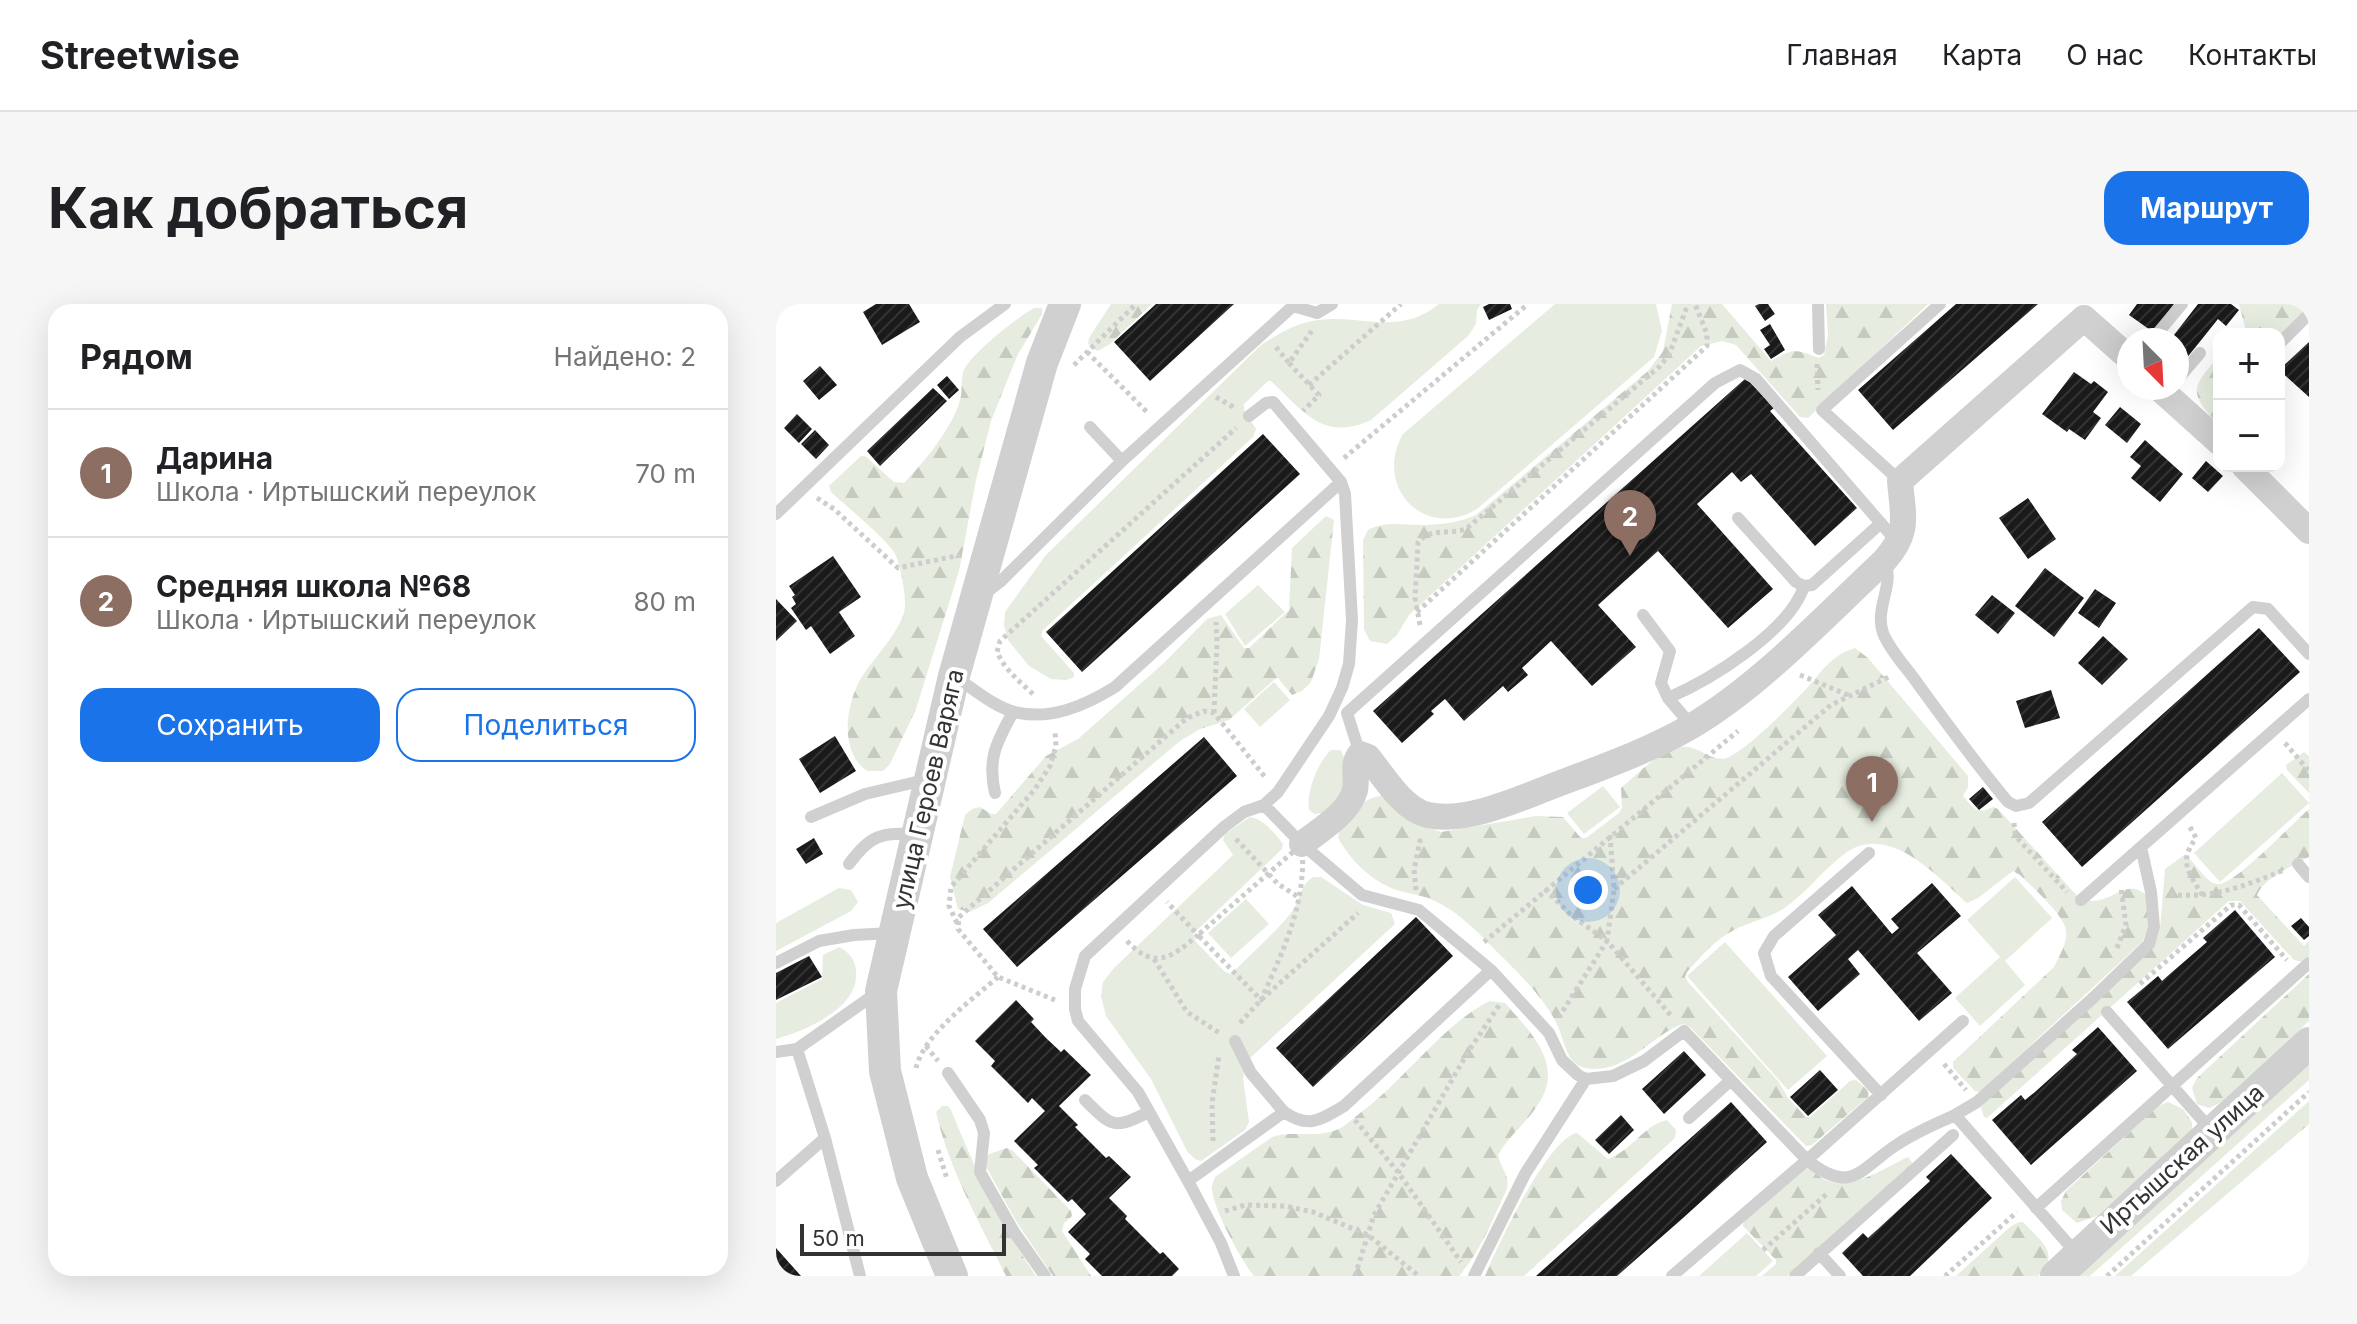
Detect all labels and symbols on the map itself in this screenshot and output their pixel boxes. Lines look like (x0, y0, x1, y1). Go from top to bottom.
north arrow (2117, 328, 2189, 400)
pin: 2 (1604, 490, 1656, 556)
street label: улица Героев Варяга (886, 666, 970, 912)
pin: 1 (1846, 756, 1898, 822)
your location (1568, 870, 1608, 910)
street label: Иртышская улица (2094, 1078, 2270, 1240)
scale bar (800, 1220, 1006, 1256)

